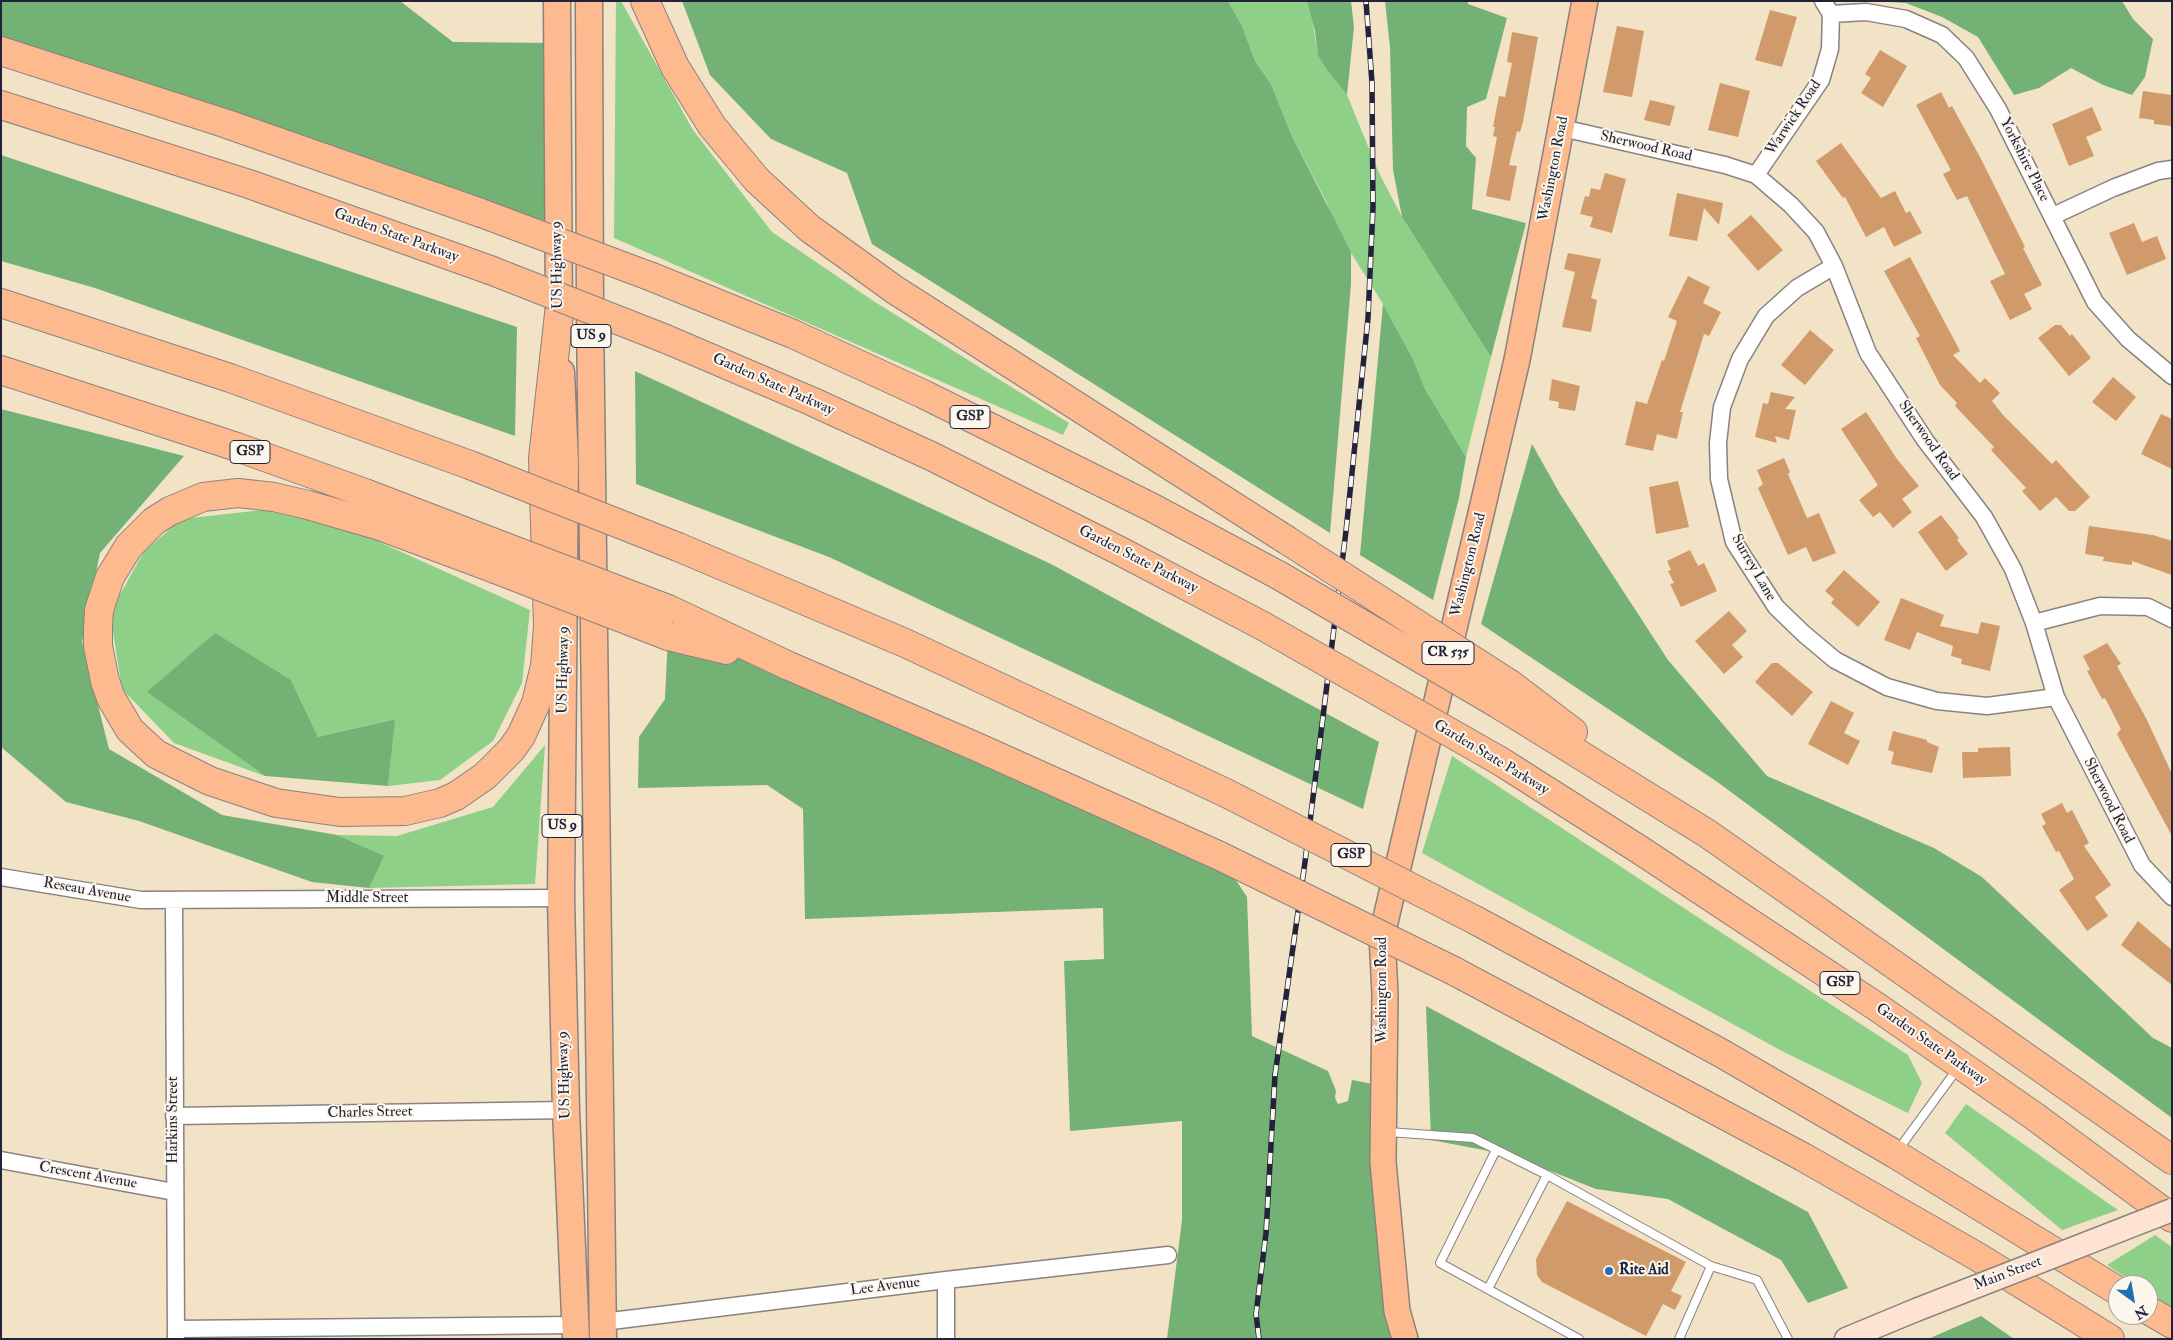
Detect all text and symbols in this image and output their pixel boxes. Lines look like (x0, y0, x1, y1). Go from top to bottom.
street label: Warwick Road (1762, 77, 1826, 159)
street label: Washington Road (1535, 115, 1573, 223)
street label: Yorkshire Place (1995, 115, 2053, 205)
street label: Sherwood Road (1598, 128, 1694, 166)
street label: Garden State Parkway (331, 205, 461, 267)
street label: US Highway 9 (548, 221, 568, 309)
road number: US 9 (571, 324, 611, 348)
street label: Garden State Parkway (709, 350, 837, 420)
street label: Sherwood Road (1894, 398, 1962, 484)
road number: GSP (950, 406, 990, 428)
road number: GSP (230, 441, 270, 464)
street label: Washington Road (1447, 511, 1491, 619)
street label: Garden State Parkway (1075, 522, 1201, 598)
street label: Surrey Lane (1727, 531, 1779, 605)
street label: US Highway 9 (554, 626, 574, 714)
road number: CR 535 (1422, 641, 1474, 664)
street label: Garden State Parkway (1430, 716, 1552, 800)
street label: Sherwood Road (2079, 755, 2137, 847)
road number: US 9 (542, 814, 582, 838)
road number: GSP (1331, 844, 1371, 866)
street label: Reseau Avenue (42, 874, 132, 908)
street label: Middle Street (326, 890, 408, 908)
street label: Washington Road (1374, 937, 1392, 1043)
road number: GSP (1820, 971, 1860, 994)
street label: Garden State Parkway (1872, 1000, 1990, 1090)
street label: US Highway 9 (554, 1031, 576, 1119)
street label: Harkins Street (165, 1076, 183, 1164)
street label: Charles Street (327, 1103, 413, 1123)
street label: Crescent Avenue (38, 1159, 138, 1193)
street label: Main Street (1971, 1253, 2045, 1295)
place label: Rite Aid (1619, 1262, 1669, 1280)
marker: Rite Aid (1603, 1265, 1615, 1277)
street label: Lee Avenue (849, 1274, 921, 1300)
north arrow (2108, 1275, 2158, 1325)
text: N (2131, 1302, 2151, 1323)

